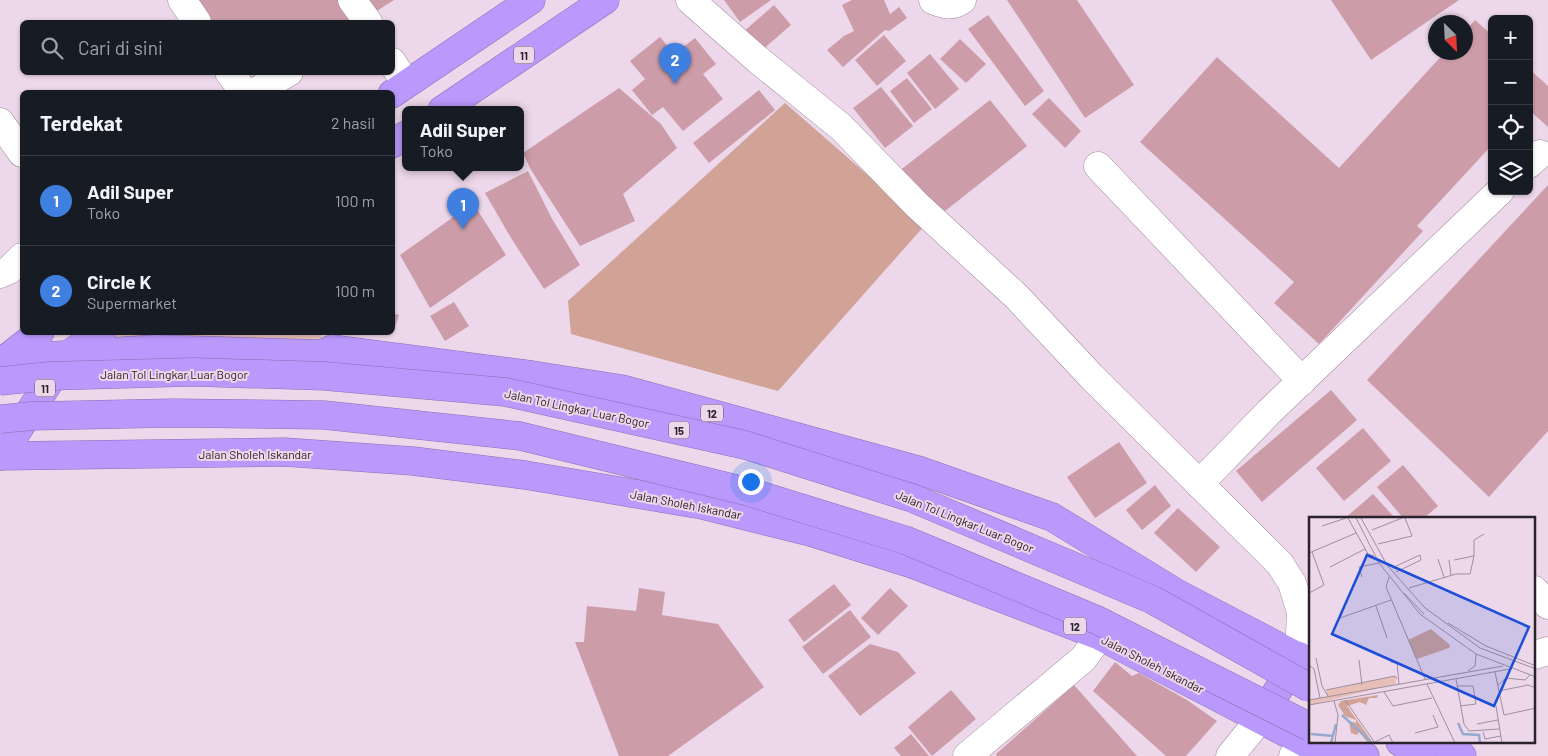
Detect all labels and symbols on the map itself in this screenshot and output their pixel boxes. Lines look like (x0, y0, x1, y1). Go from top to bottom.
north arrow (1428, 15, 1473, 60)
pin: 2 (659, 43, 691, 84)
road number: 11 (514, 46, 534, 64)
pin: 1 (447, 188, 479, 229)
street label: Jalan Tol Lingkar Luar Bogor (100, 367, 248, 381)
road number: 11 (35, 379, 55, 396)
street label: Jalan Tol Lingkar Luar Bogor (503, 386, 651, 430)
road number: 12 (701, 404, 723, 422)
road number: 15 (669, 422, 689, 438)
street label: Jalan Sholeh Iskandar (198, 447, 312, 461)
your location (738, 469, 764, 495)
street label: Jalan Sholeh Iskandar (629, 486, 743, 522)
street label: Jalan Tol Lingkar Luar Bogor (894, 487, 1037, 555)
inset map (1309, 517, 1536, 744)
road number: 12 (1064, 618, 1086, 634)
street label: Jalan Sholeh Iskandar (1099, 632, 1207, 696)

